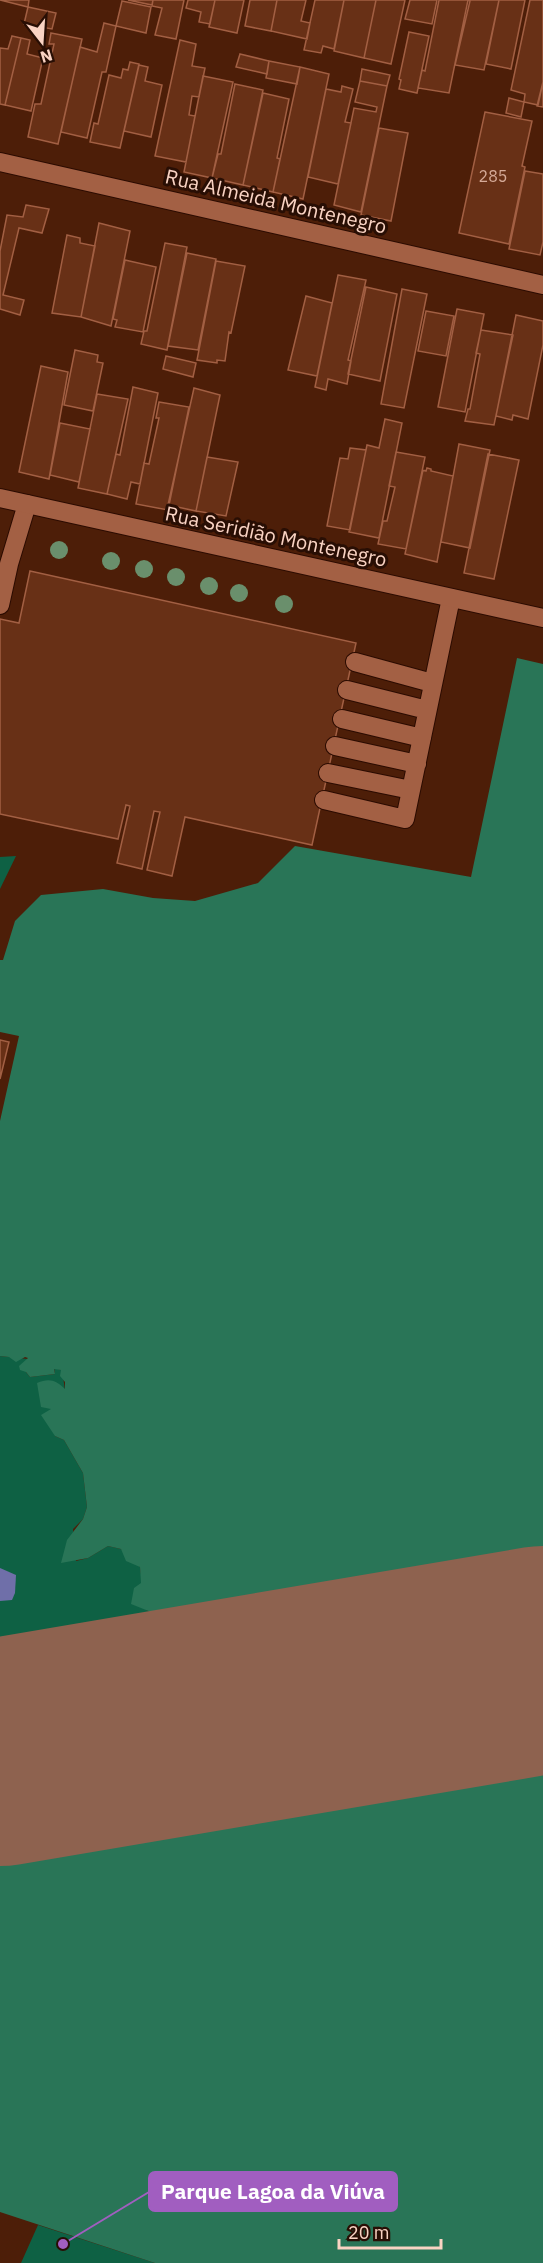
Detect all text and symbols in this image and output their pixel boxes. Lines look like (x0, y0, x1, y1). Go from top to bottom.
north arrow (12, 12, 72, 72)
text: N (38, 45, 55, 68)
street label: Rua Almeida Montenegro (163, 162, 389, 240)
house number: 285 (479, 166, 507, 186)
street label: Rua Seridião Montenegro (163, 499, 389, 573)
callout: Parque Lagoa da Viúva (149, 2172, 397, 2211)
text: Parque Lagoa da Viúva (161, 2177, 385, 2205)
scale bar (339, 2212, 441, 2250)
text: 20 m (348, 2221, 390, 2244)

